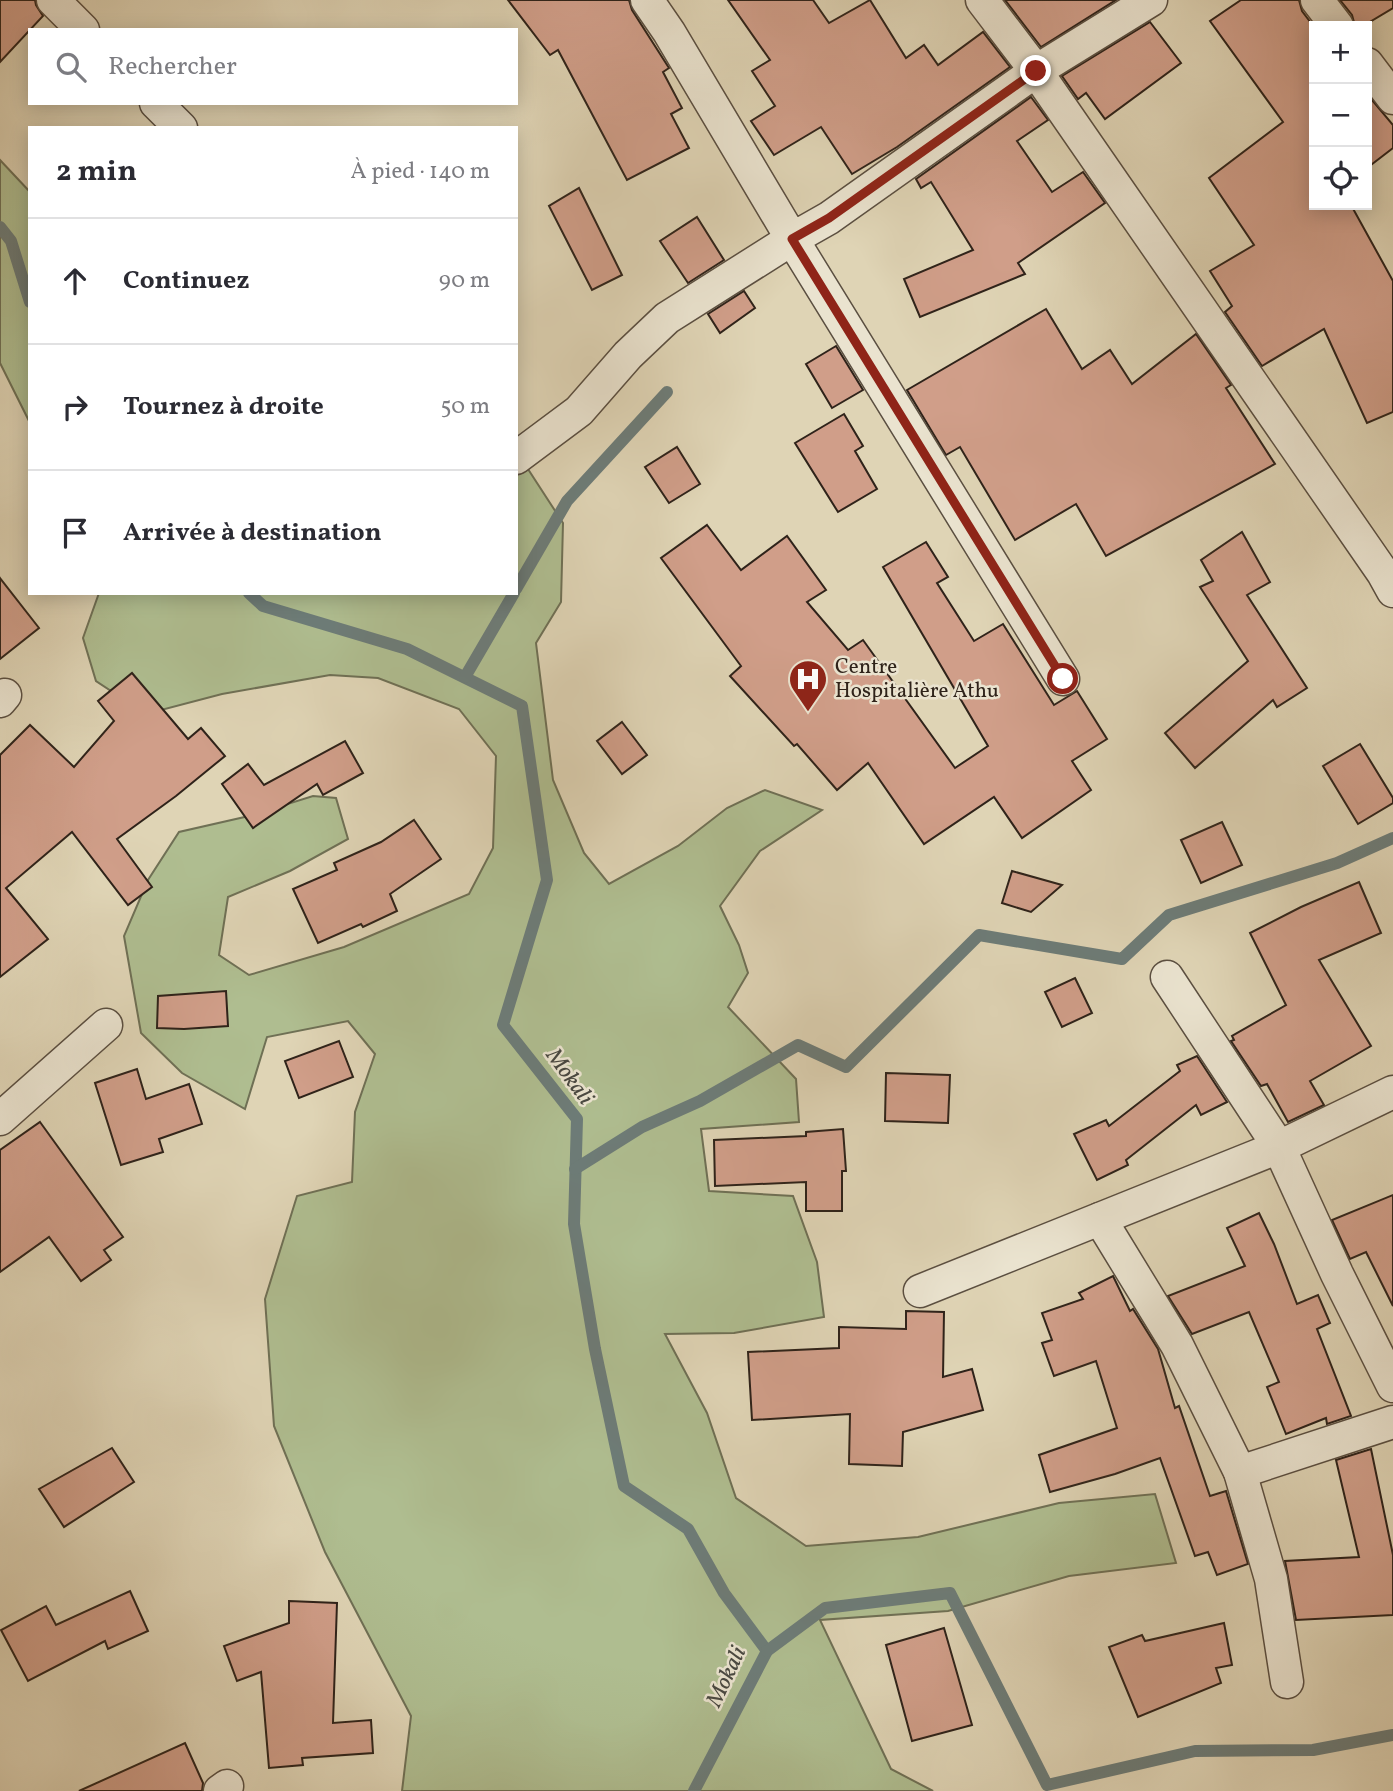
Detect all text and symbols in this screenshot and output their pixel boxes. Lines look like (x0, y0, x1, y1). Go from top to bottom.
map controls (1309, 21, 1372, 210)
button: + (1309, 21, 1372, 84)
search box (28, 28, 518, 105)
icon: search (52, 48, 90, 86)
text: Rechercher (108, 49, 237, 85)
route end (1020, 55, 1051, 86)
button: − (1309, 84, 1372, 147)
button: locate (1309, 147, 1372, 210)
text: 2 min (56, 151, 137, 193)
text: À pied · 140 m (351, 156, 490, 188)
icon: ahead (56, 262, 94, 300)
text: Continuez (123, 263, 249, 299)
text: 90 m (439, 265, 490, 297)
icon: right (56, 388, 94, 426)
text: Tournez à droite (123, 389, 324, 425)
text: 50 m (441, 391, 490, 423)
icon: arrive (56, 514, 94, 552)
text: Arrivée à destination (123, 515, 382, 551)
place label: Centre Hospitalière Athu (835, 653, 999, 706)
hospital icon: Centre Hospitalière Athu (787, 658, 829, 713)
route start (1047, 663, 1078, 694)
water label: Mokali (537, 1041, 601, 1112)
water label: Mokali (699, 1641, 755, 1713)

